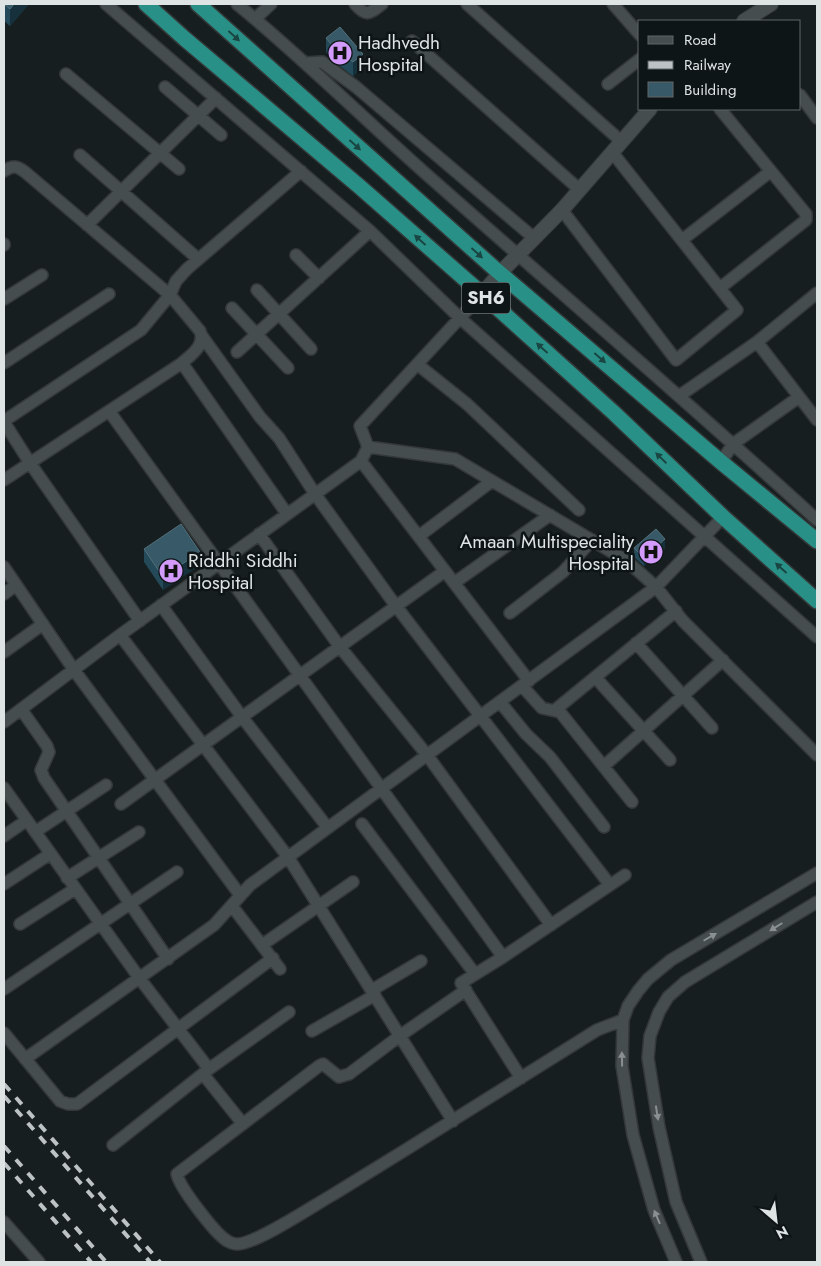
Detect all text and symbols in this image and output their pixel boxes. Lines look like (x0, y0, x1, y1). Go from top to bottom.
legend (638, 20, 801, 110)
place label: Hadhvedh Hospital (358, 29, 440, 78)
text: Road (684, 29, 716, 51)
one-way arrow (228, 30, 240, 42)
hospital icon: Hadhvedh Hospital (327, 40, 353, 66)
text: Railway (684, 54, 731, 76)
text: Building (684, 79, 736, 101)
one-way arrow (349, 139, 362, 150)
one-way arrow (415, 234, 427, 246)
one-way arrow (470, 247, 482, 259)
road number: SH6 (462, 282, 510, 314)
one-way arrow (536, 342, 548, 354)
one-way arrow (594, 353, 607, 364)
one-way arrow (656, 452, 668, 464)
place label: Amaan Multispeciality Hospital (460, 528, 635, 577)
hospital icon: Amaan Multispeciality Hospital (638, 539, 664, 565)
place label: Riddhi Siddhi Hospital (188, 547, 298, 596)
hospital icon: Riddhi Siddhi Hospital (158, 558, 184, 584)
one-way arrow (775, 562, 787, 574)
one-way arrow (769, 923, 782, 932)
one-way arrow (703, 933, 716, 942)
one-way arrow (618, 1051, 626, 1067)
one-way arrow (653, 1106, 661, 1122)
north arrow (751, 1196, 801, 1246)
one-way arrow (652, 1210, 660, 1224)
text: N (772, 1221, 792, 1244)

